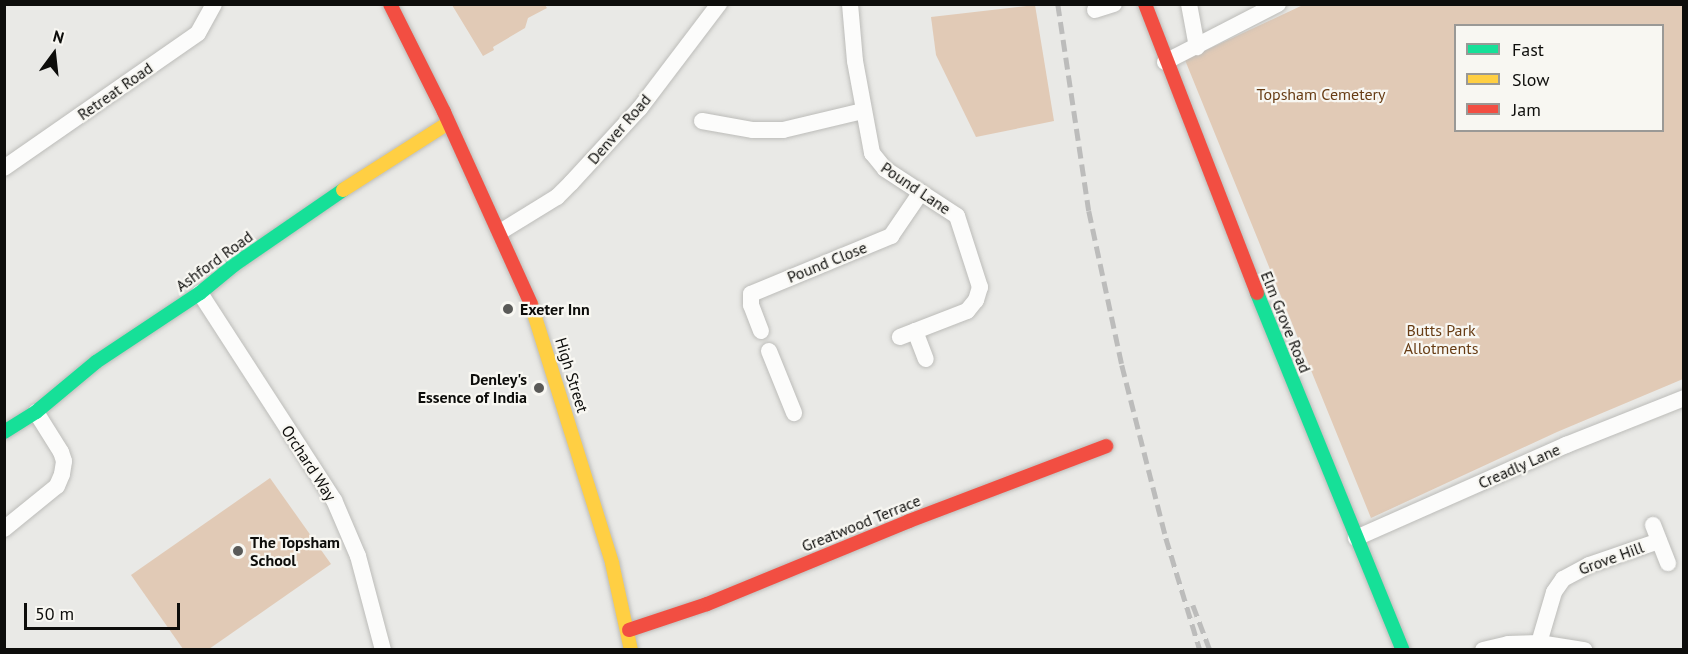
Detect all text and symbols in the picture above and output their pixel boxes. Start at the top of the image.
north arrow [24,24,84,84]
legend [1454,24,1664,132]
text: N [51,26,66,48]
text: Fast [1512,38,1544,61]
street label: Retreat Road [74,58,156,124]
text: Slow [1512,68,1550,91]
park label: Topsham Cemetery [1257,84,1385,104]
street label: Denver Road [583,90,655,168]
text: Jam [1512,98,1541,121]
street label: Pound Lane [877,158,955,218]
street label: Ashford Road [172,227,256,295]
street label: Pound Close [784,237,870,287]
street label: Elm Grove Road [1257,268,1315,376]
place label: Exeter Inn [520,299,590,319]
marker: Exeter Inn [501,302,515,316]
park label: Butts Park Allotments [1404,320,1478,358]
street label: High Street [551,335,593,415]
place label: Denley's Essence of India [418,369,527,407]
marker: Denley's Essence of India [532,381,546,395]
street label: Orchard Way [277,421,341,505]
street label: Creadly Lane [1475,439,1563,493]
street label: Greatwood Terrace [798,490,924,556]
place label: The Topsham School [250,532,341,570]
street label: Grove Hill [1576,537,1646,579]
marker: The Topsham School [231,544,245,558]
scale bar [27,591,183,629]
text: 50 m [35,602,74,625]

